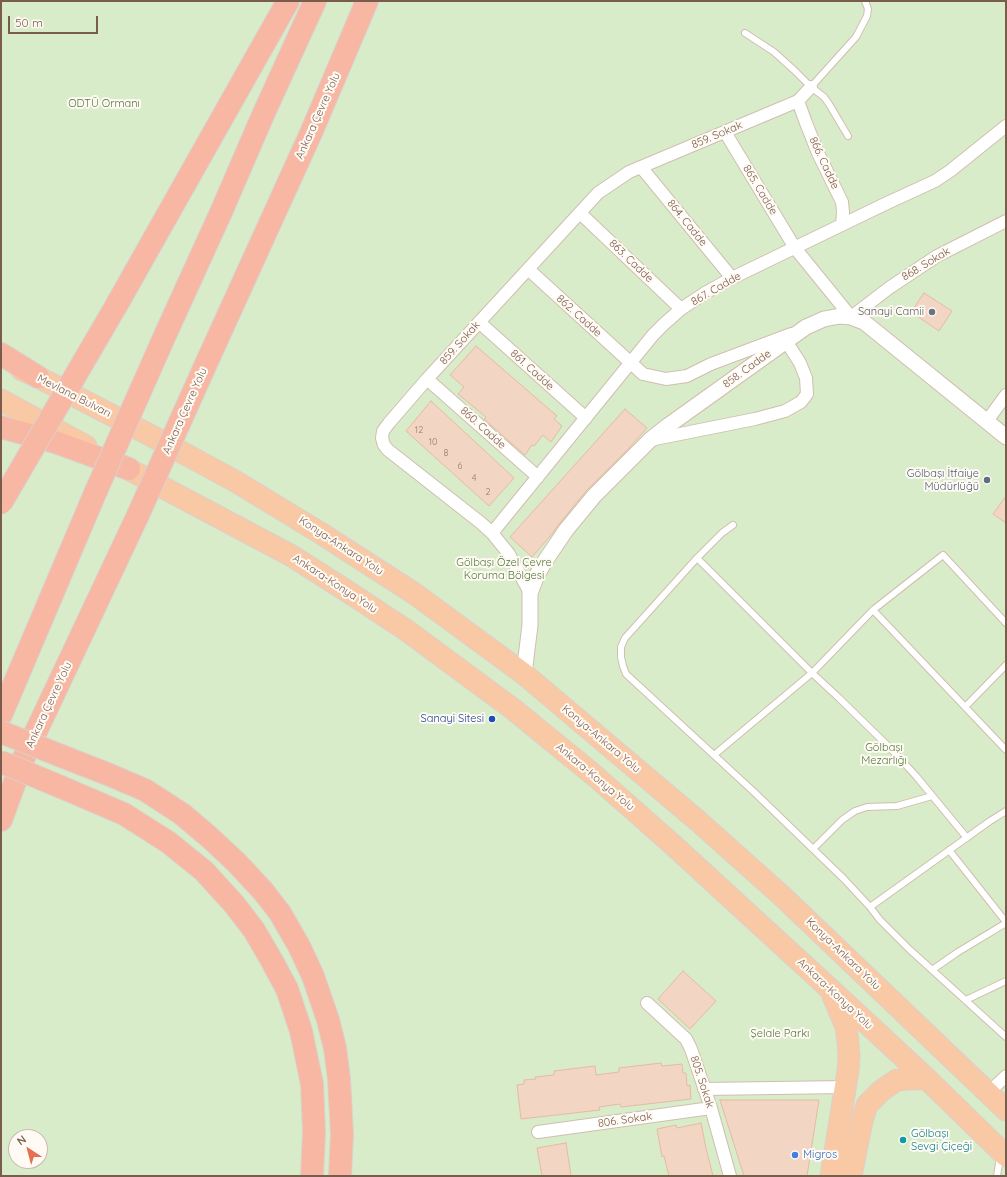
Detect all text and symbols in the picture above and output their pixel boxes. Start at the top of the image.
scale bar [10,8,100,34]
text: 50 m [15,15,43,30]
street label: Ankara Çevre Yolu [293,71,343,161]
park label: ODTÜ Ormanı [68,97,140,111]
street label: 859. Sokak [690,118,744,152]
street label: 866. Cadde [806,135,842,191]
street label: 865. Cadde [740,163,780,217]
street label: 864. Cadde [664,197,710,249]
street label: 863. Cadde [606,237,656,285]
street label: 868. Sokak [899,244,953,284]
street label: 867. Cadde [689,269,743,309]
street label: 862. Cadde [554,292,604,340]
place label: Sanayi Camii [858,305,924,319]
marker: Sanayi Camii [927,307,937,317]
street label: 859. Sokak [437,319,483,367]
street label: 861. Cadde [507,347,557,393]
street label: 858. Cadde [720,347,774,391]
street label: Ankara Çevre Yolu [160,366,210,456]
street label: Mevlana Bulvarı [35,372,113,420]
street label: 860. Cadde [457,404,509,452]
house number: 12 [415,425,423,435]
house number: 10 [429,437,437,447]
house number: 8 [444,448,448,458]
house number: 6 [458,461,462,471]
place label: Gölbaşı İtfaiye Müdürlüğü [907,467,979,493]
house number: 4 [472,473,476,483]
marker: Gölbaşı İtfaiye Müdürlüğü [982,475,992,485]
house number: 2 [486,487,490,497]
street label: Konya-Ankara Yolu [296,514,386,578]
street label: Ankara-Konya Yolu [290,552,380,616]
park label: Gölbaşı Özel Çevre Koruma Bölgesi [456,556,552,582]
street label: Ankara Çevre Yolu [23,660,75,750]
street label: Konya-Ankara Yolu [559,702,643,776]
place label: Sanayi Sitesi [421,712,484,726]
marker: Sanayi Sitesi [487,714,497,724]
street label: Ankara-Konya Yolu [553,740,637,814]
park label: Gölbaşı Mezarlığı [861,741,907,767]
street label: Konya-Ankara Yolu [803,915,883,993]
street label: Ankara-Konya Yolu [795,956,875,1032]
park label: Şelale Parkı [751,1027,809,1041]
street label: 805. Sokak [687,1054,717,1110]
street label: 806. Sokak [597,1110,653,1130]
place label: Gölbaşı Sevgi Çiçeği [911,1127,972,1153]
north arrow [8,1129,48,1169]
text: N [14,1132,29,1148]
marker: Gölbaşı Sevgi Çiçeği [898,1135,908,1145]
place label: Migros [803,1148,837,1162]
marker: Migros [790,1150,800,1160]

